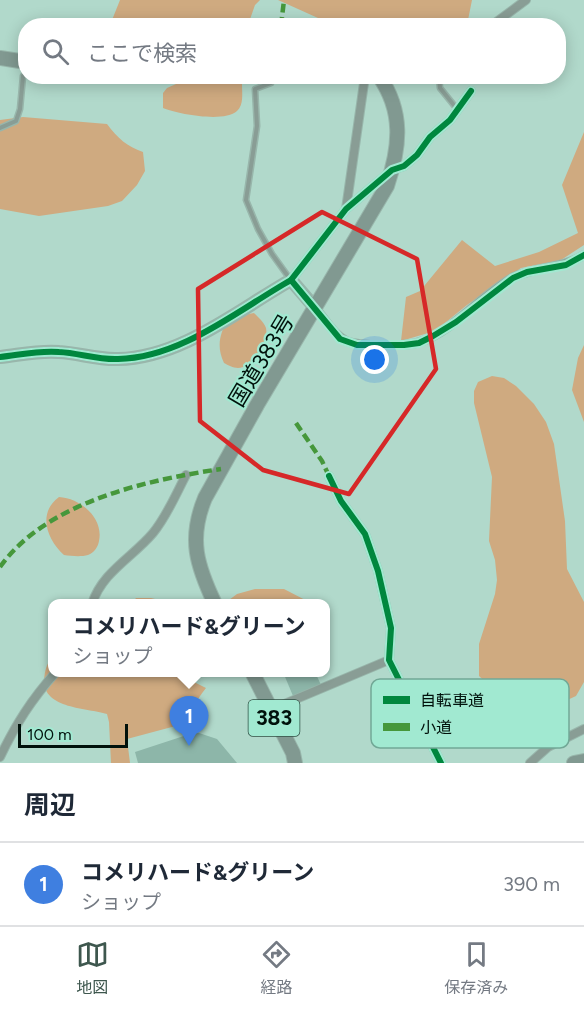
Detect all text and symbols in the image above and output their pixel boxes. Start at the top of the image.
search box [18,18,566,84]
icon: search [39,35,72,68]
text: ここで検索 [87,40,197,67]
street label: 国道383号 [223,309,300,412]
your location [360,345,389,374]
popup [48,599,330,677]
text: コメリハード&グリーン [72,613,306,640]
text: ショップ [72,644,152,668]
legend [371,679,569,748]
text: 自転車道 [420,691,484,710]
pin: 1 [170,696,208,746]
road number: 383 [248,700,300,736]
text: 小道 [420,718,452,737]
scale bar [18,721,128,748]
text: 100 m [27,725,72,744]
text: 周辺 [24,789,76,821]
text: コメリハード&グリーン [81,859,314,886]
text: 1 [39,872,48,896]
text: 390 m [503,872,560,896]
text: ショップ [81,890,161,914]
tab: 地図 [76,938,109,998]
tab: 経路 [260,938,293,998]
tab: 保存済み [444,938,508,998]

